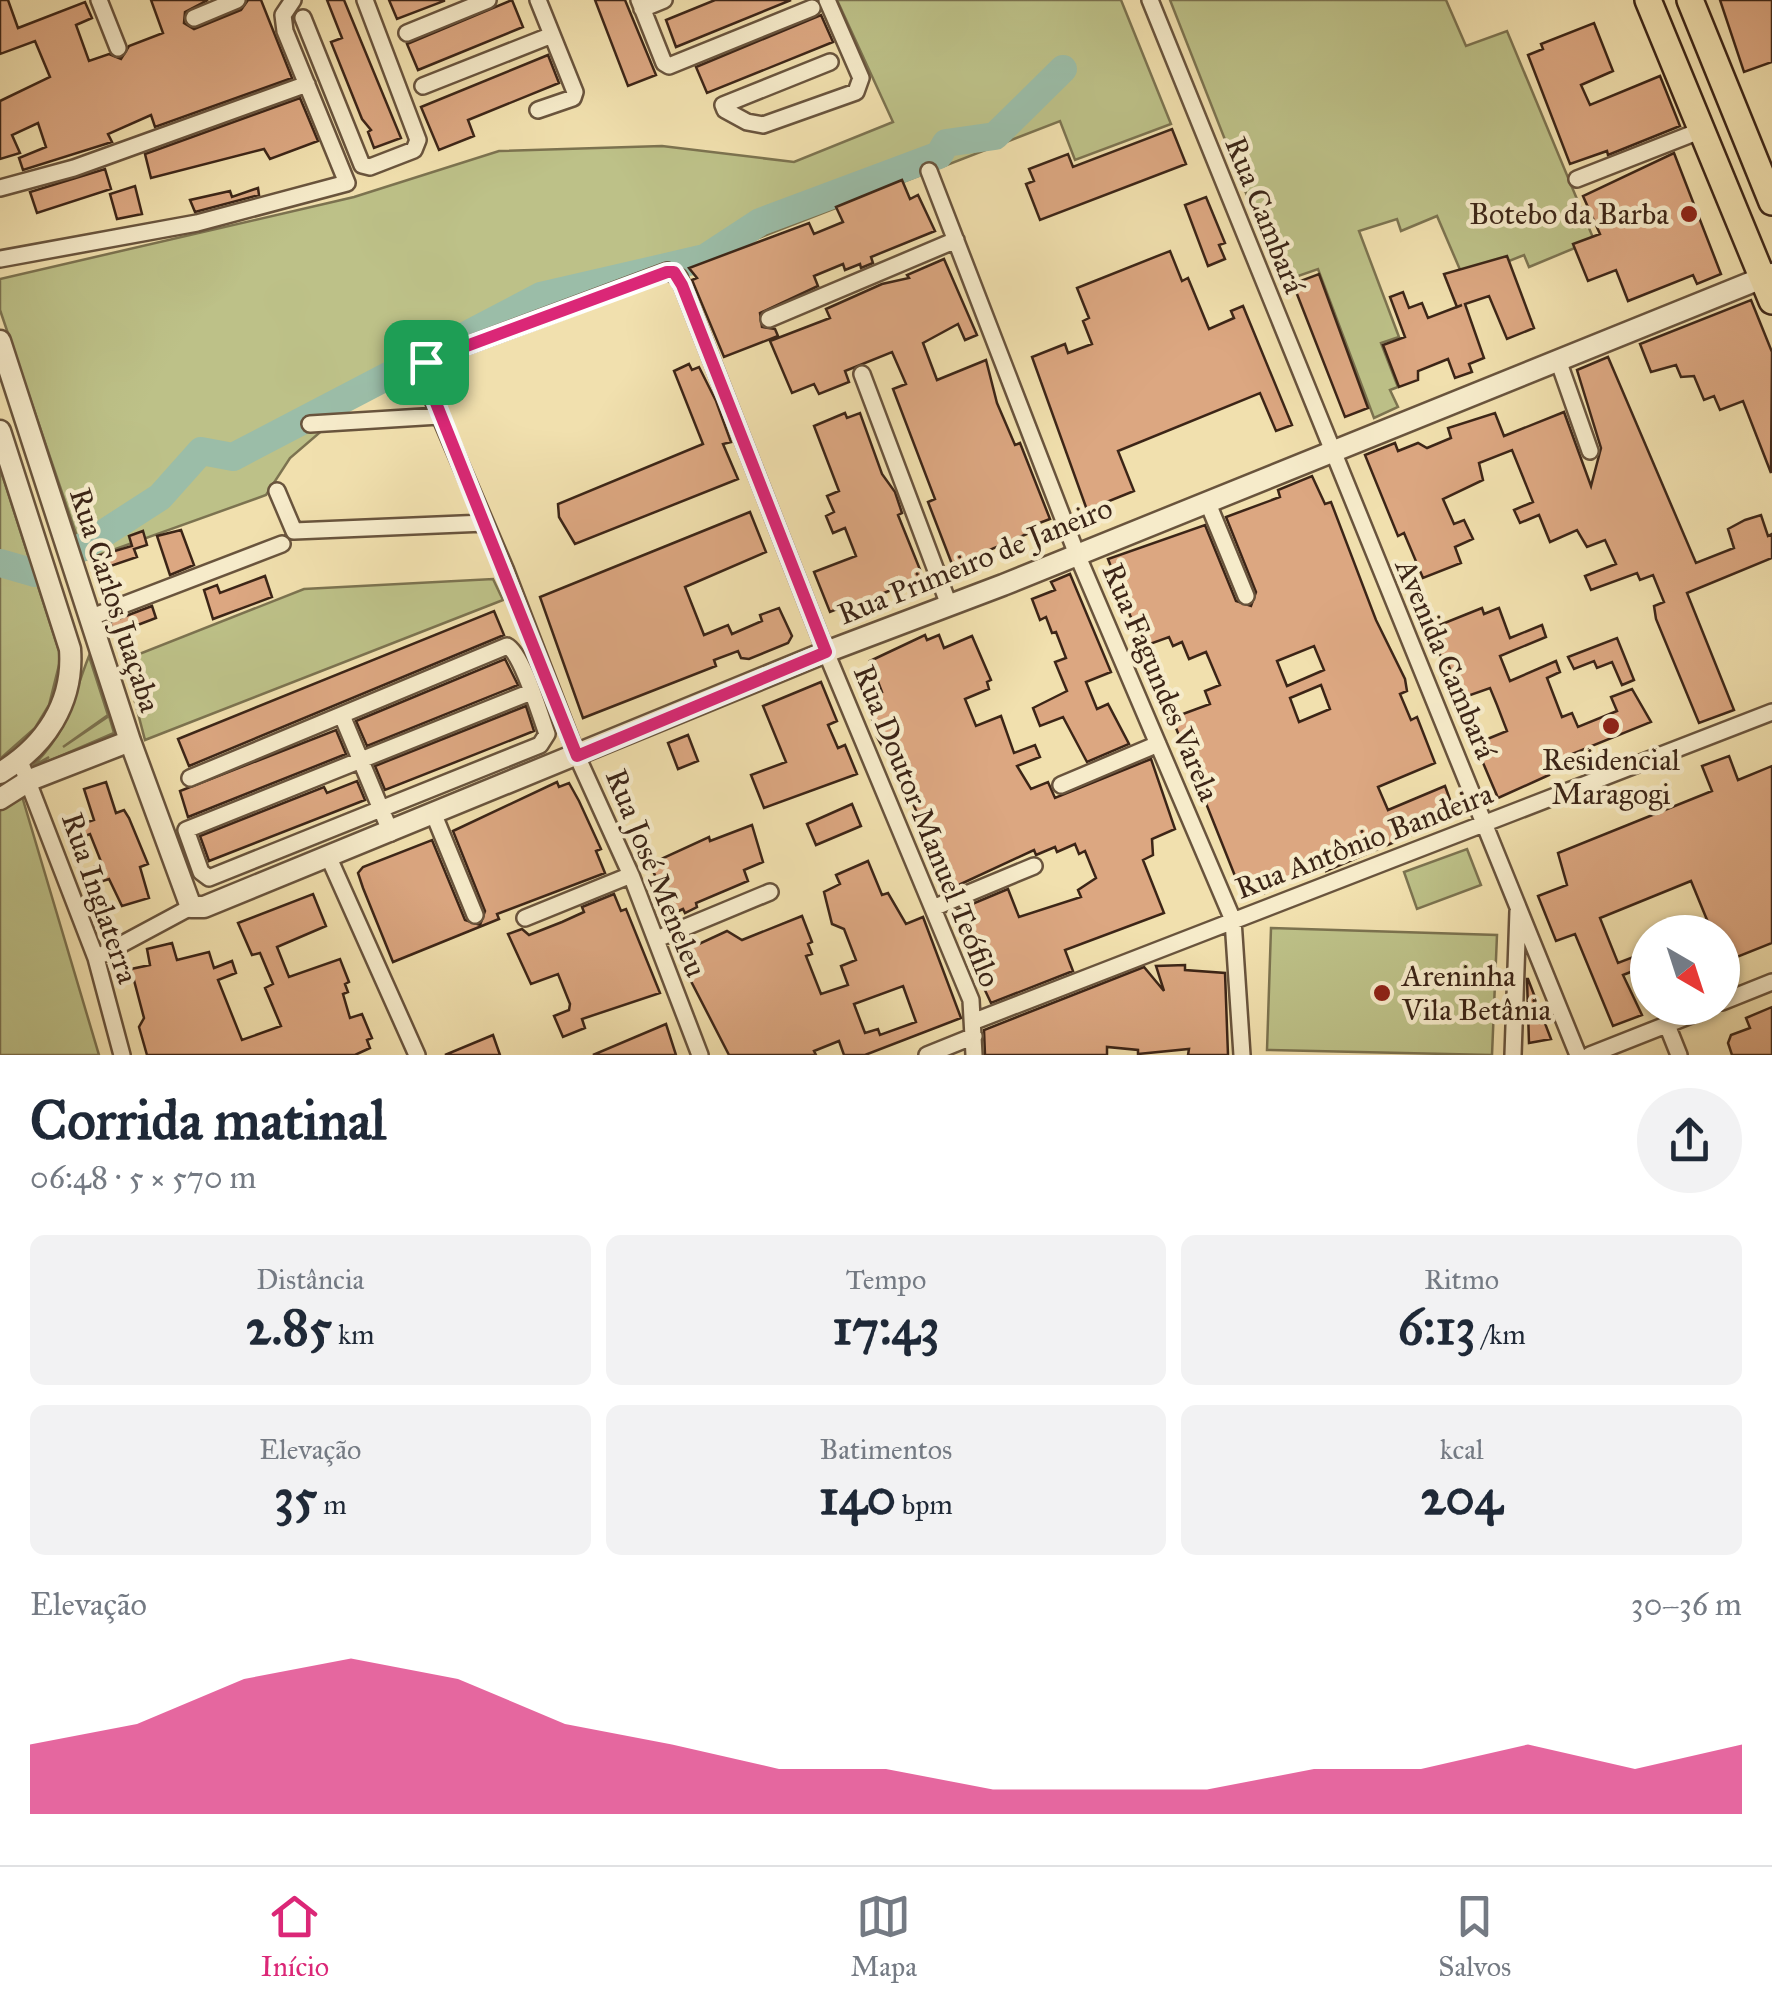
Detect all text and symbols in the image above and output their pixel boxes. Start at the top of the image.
street label: Rua Cambará [1217,132,1313,299]
place label: Botebo da Barba [1469,196,1669,232]
marker: Botebo da Barba [1678,203,1700,225]
pin [384,320,469,405]
icon: arrive [399,335,454,390]
street label: Rua Carlos Juaçaba [62,483,168,717]
street label: Rua Primeiro de Janeiro [833,489,1117,633]
street label: Avenida Cambará [1387,552,1504,765]
street label: Rua Fagundes Varela [1095,558,1227,806]
street label: Rua Doutor Manuel Teófilo [846,660,1008,992]
marker: Residencial Maragogi [1600,715,1622,737]
place label: Residencial Maragogi [1542,742,1681,812]
street label: Rua José Meneleu [598,764,714,982]
street label: Rua Antônio Bandeira [1230,775,1498,907]
street label: Rua Inglaterra [54,808,146,988]
north arrow [1630,915,1740,1025]
map controls [1630,915,1740,1025]
place label: Areninha Vila Betânia [1400,958,1551,1028]
marker: Areninha Vila Betânia [1371,982,1393,1004]
text: Corrida matinal [30,1087,386,1154]
button: share [1637,1088,1742,1193]
text: 06:48 · 5 × 570 m [30,1158,256,1197]
text: Distância [256,1262,364,1297]
text: Tempo [846,1262,926,1297]
text: Ritmo [1424,1262,1499,1297]
text: 2.85 [246,1297,332,1358]
text: 17:43 [833,1297,939,1358]
text: 6:13 [1398,1297,1476,1358]
text: km [332,1317,375,1352]
text: /km [1476,1317,1526,1352]
text: Elevação [259,1432,361,1467]
text: Batimentos [820,1432,952,1467]
text: kcal [1440,1432,1484,1467]
text: 35 [274,1467,317,1528]
text: 140 [819,1467,896,1528]
text: 204 [1421,1467,1502,1528]
text: m [317,1487,347,1522]
text: bpm [896,1487,953,1522]
text: Elevação [30,1585,147,1624]
text: 30–36 m [1631,1585,1742,1624]
tab: Início [261,1889,329,1984]
tab: Mapa [850,1889,917,1984]
tab: Salvos [1438,1889,1511,1984]

